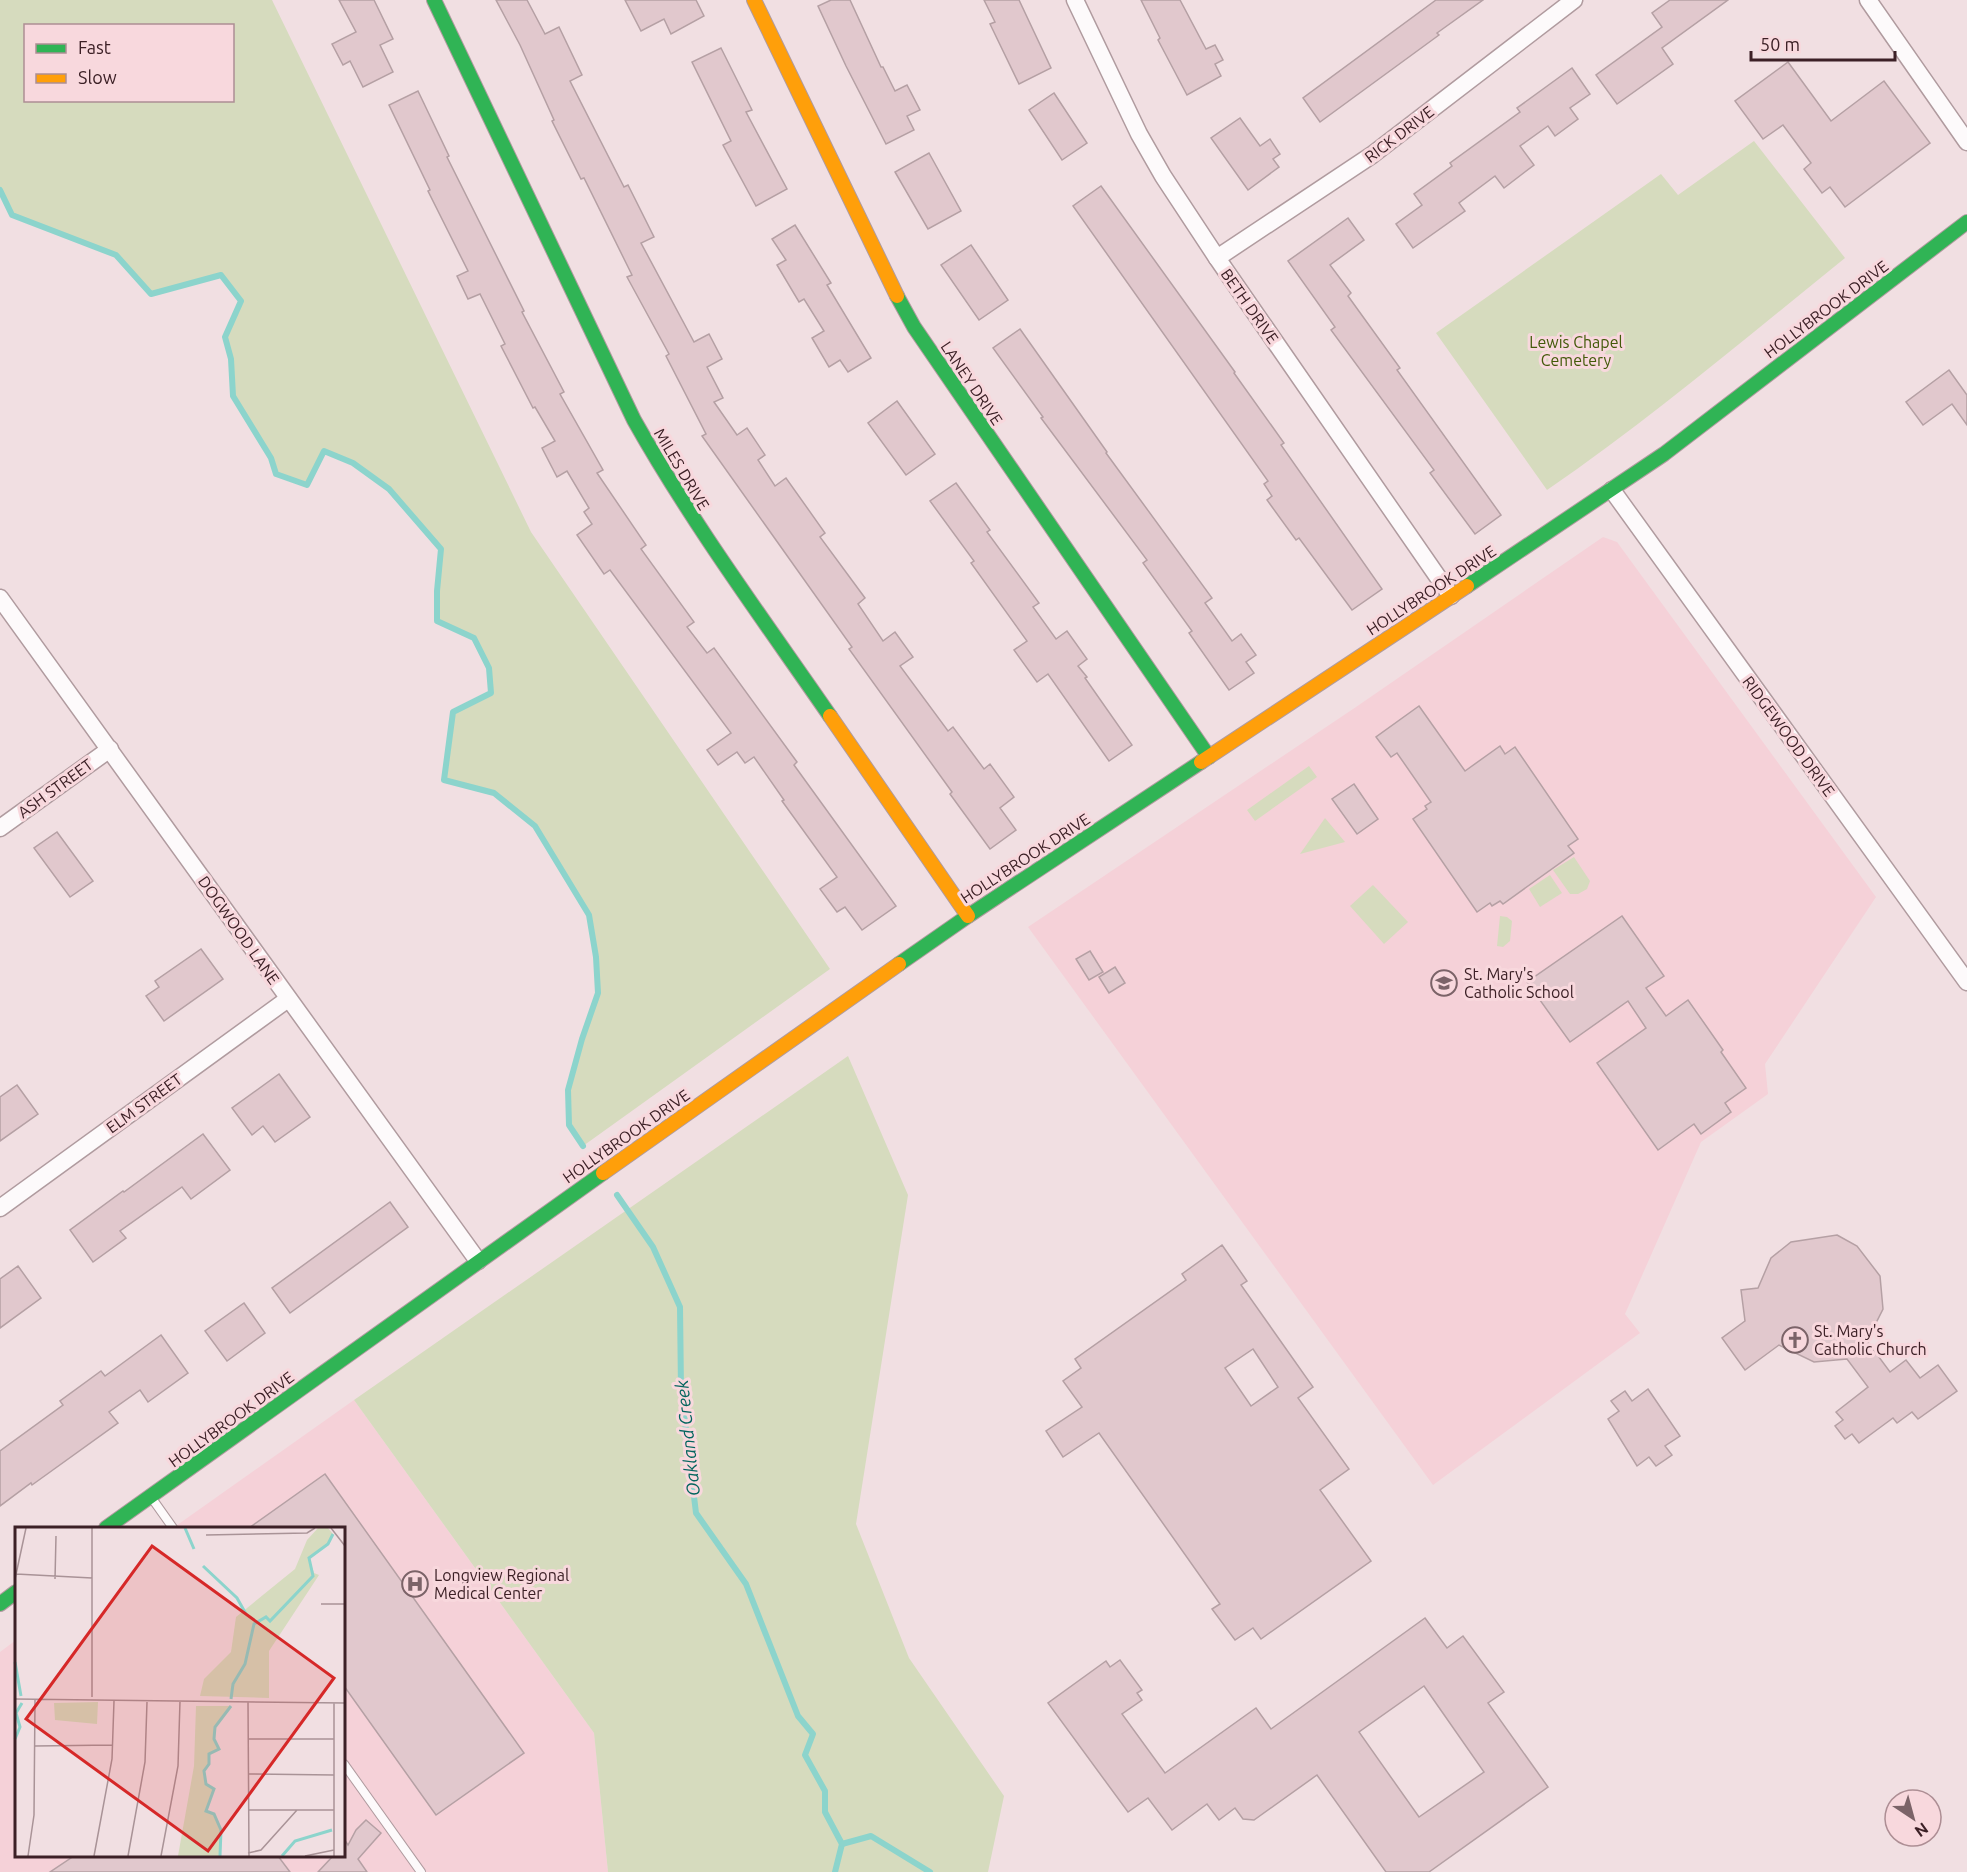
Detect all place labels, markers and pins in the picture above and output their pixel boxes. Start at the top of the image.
place label: St. Mary's Catholic School [1464,965,1574,1001]
school or university icon: St. Mary's Catholic School [1429,968,1459,998]
place label: St. Mary's Catholic Church [1814,1322,1927,1358]
church icon: St. Mary's Catholic Church [1780,1325,1810,1355]
place label: Longview Regional Medical Center [434,1566,569,1602]
hospital icon: Longview Regional Medical Center [400,1569,430,1599]

